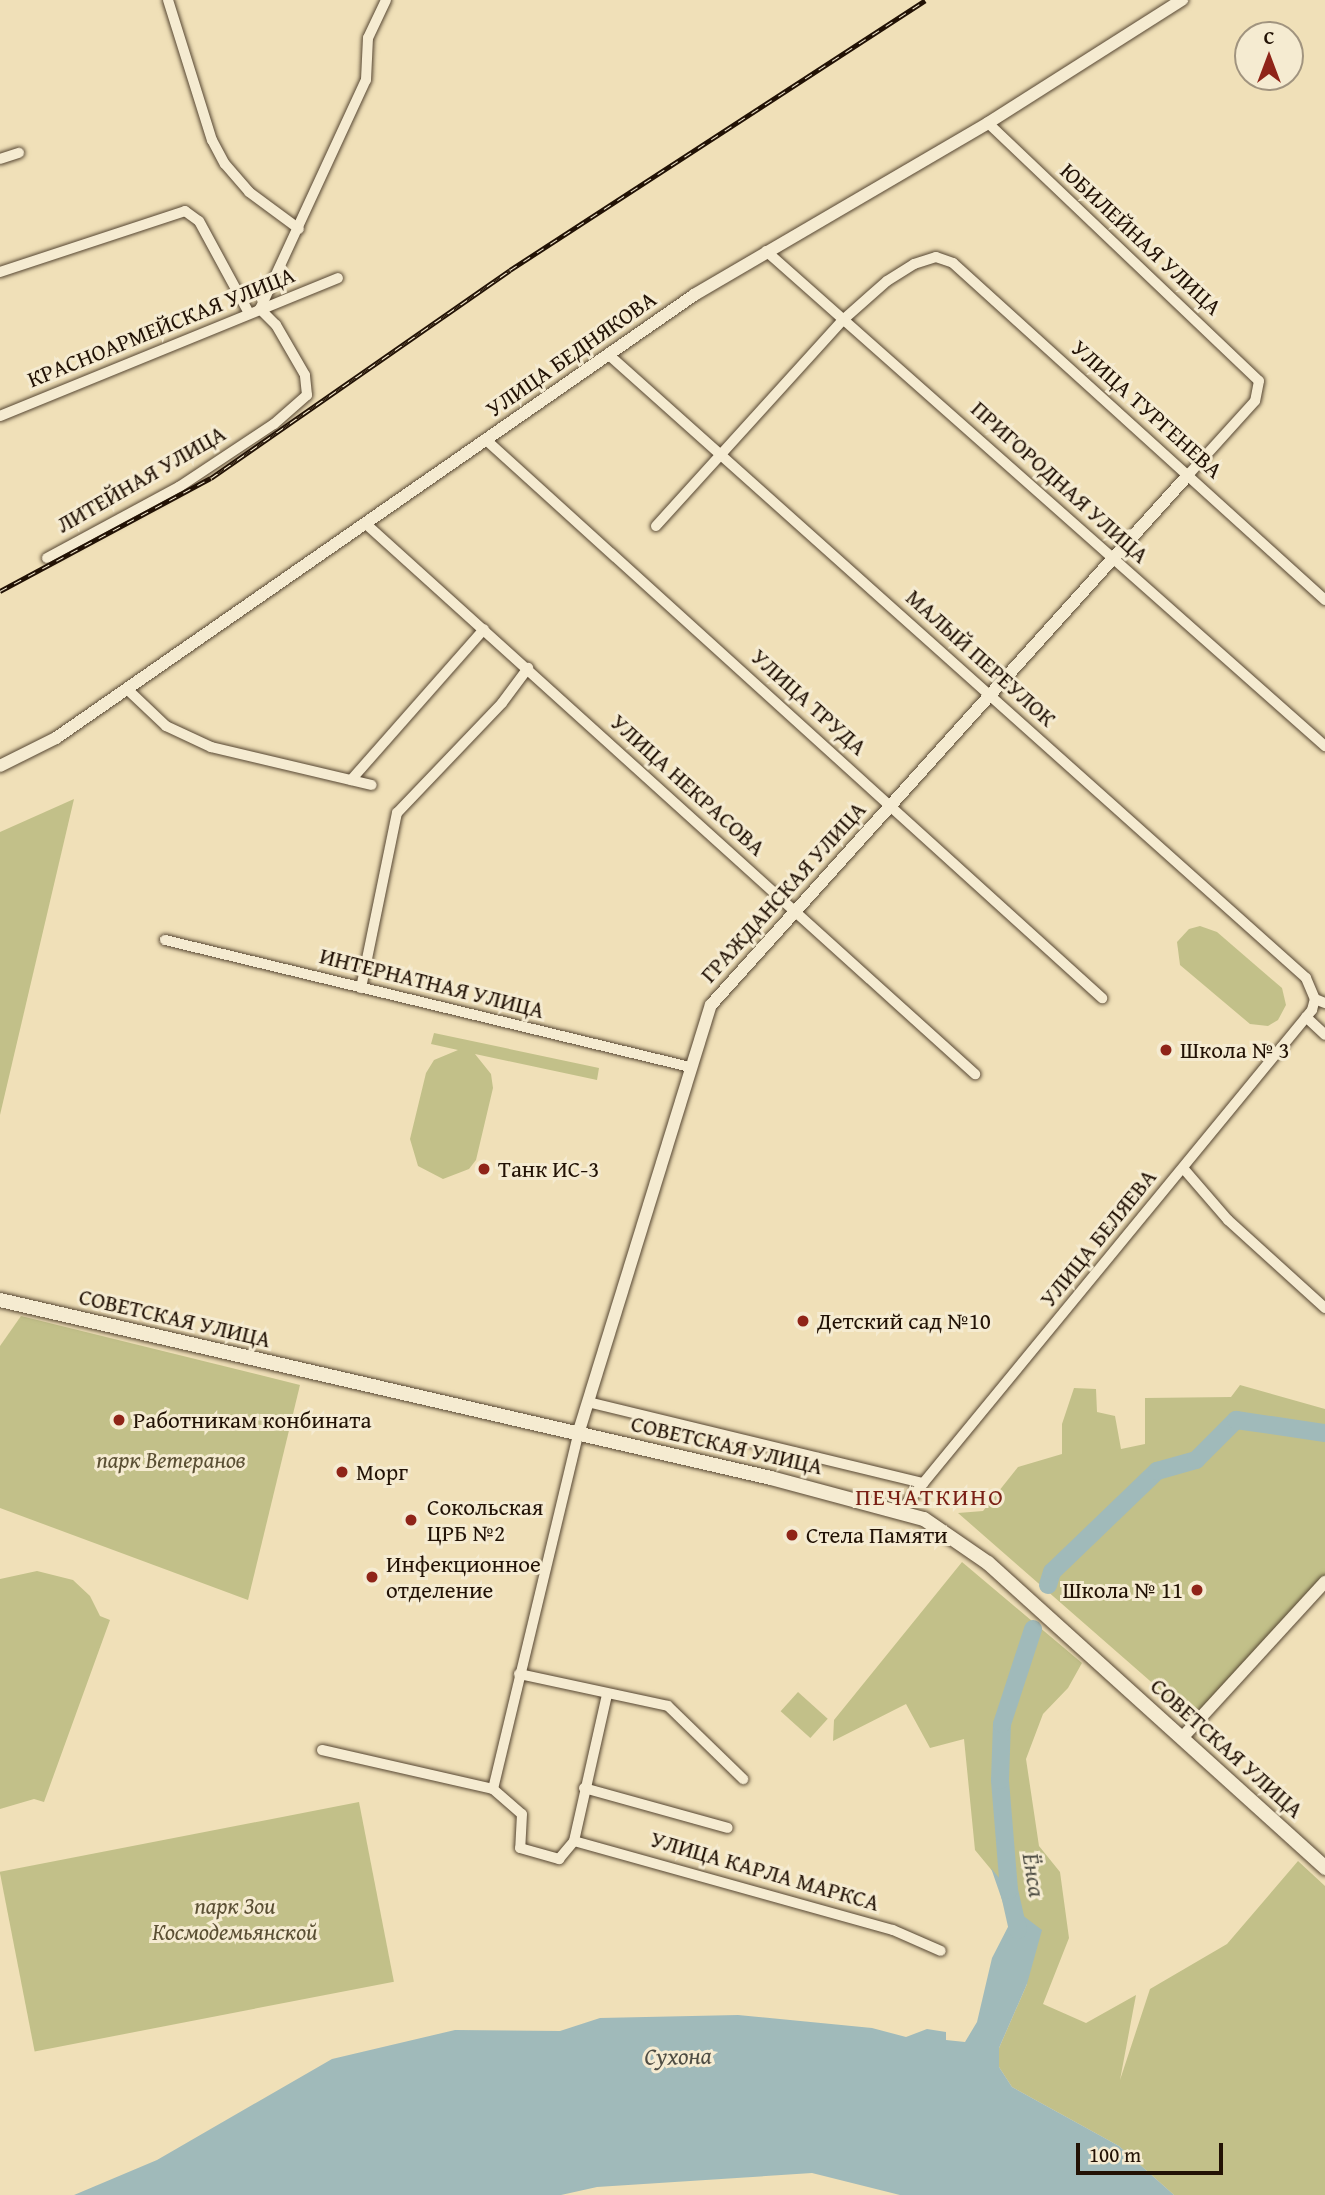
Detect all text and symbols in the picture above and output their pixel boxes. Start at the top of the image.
north arrow [1234,21,1304,91]
text: С [1264,23,1274,51]
street label: ЮБИЛЕЙНАЯ УЛИЦА [1055,157,1227,321]
street label: КРАСНОАРМЕЙСКАЯ УЛИЦА [23,261,299,393]
street label: УЛИЦА БЕДНЯКОВА [481,285,661,423]
street label: УЛИЦА ТУРГЕНЕВА [1066,334,1228,484]
street label: ПРИГОРОДНАЯ УЛИЦА [965,395,1155,569]
street label: ЛИТЕЙНАЯ УЛИЦА [51,419,231,539]
street label: МАЛЫЙ ПЕРЕУЛОК [900,583,1062,733]
street label: УЛИЦА ТРУДА [746,643,872,761]
street label: УЛИЦА НЕКРАСОВА [605,708,771,862]
street label: ГРАЖДАНСКАЯ УЛИЦА [695,796,871,988]
street label: ИНТЕРНАТНАЯ УЛИЦА [317,942,547,1024]
place label: Школа № 3 [1180,1036,1290,1064]
marker: Школа № 3 [1158,1042,1174,1058]
place label: Танк ИС-3 [498,1155,599,1183]
marker: Танк ИС-3 [476,1161,492,1177]
street label: УЛИЦА БЕЛЯЕВА [1034,1164,1162,1312]
street label: СОВЕТСКАЯ УЛИЦА [76,1283,274,1353]
place label: Детский сад №10 [817,1307,991,1335]
marker: Детский сад №10 [795,1313,811,1329]
place label: Работникам конбината [133,1406,371,1434]
street label: СОВЕТСКАЯ УЛИЦА [628,1410,826,1480]
marker: Работникам конбината [111,1412,127,1428]
park label: парк Ветеранов [96,1446,246,1474]
place label: Морг [356,1458,408,1486]
marker: Морг [334,1464,350,1480]
district label: ПЕЧАТКИНО [856,1483,1004,1511]
place label: Сокольская ЦРБ №2 [427,1493,543,1547]
marker: Сокольская ЦРБ №2 [401,1510,421,1530]
place label: Стела Памяти [806,1521,948,1549]
marker: Стела Памяти [784,1527,800,1543]
place label: Инфекционное отделение [386,1550,541,1604]
marker: Инфекционное отделение [364,1569,380,1585]
place label: Школа № 11 [1062,1576,1183,1604]
marker: Школа № 11 [1189,1582,1205,1598]
street label: СОВЕТСКАЯ УЛИЦА [1145,1672,1309,1824]
street label: УЛИЦА КАРЛА МАРКСА [647,1825,883,1917]
water label: Ёнса [1016,1851,1052,1899]
park label: парк Зои Космодемьянской [152,1892,318,1946]
water label: Сухона [644,2041,712,2071]
scale bar [1080,2128,1227,2172]
text: 100 m [1089,2139,1141,2170]

